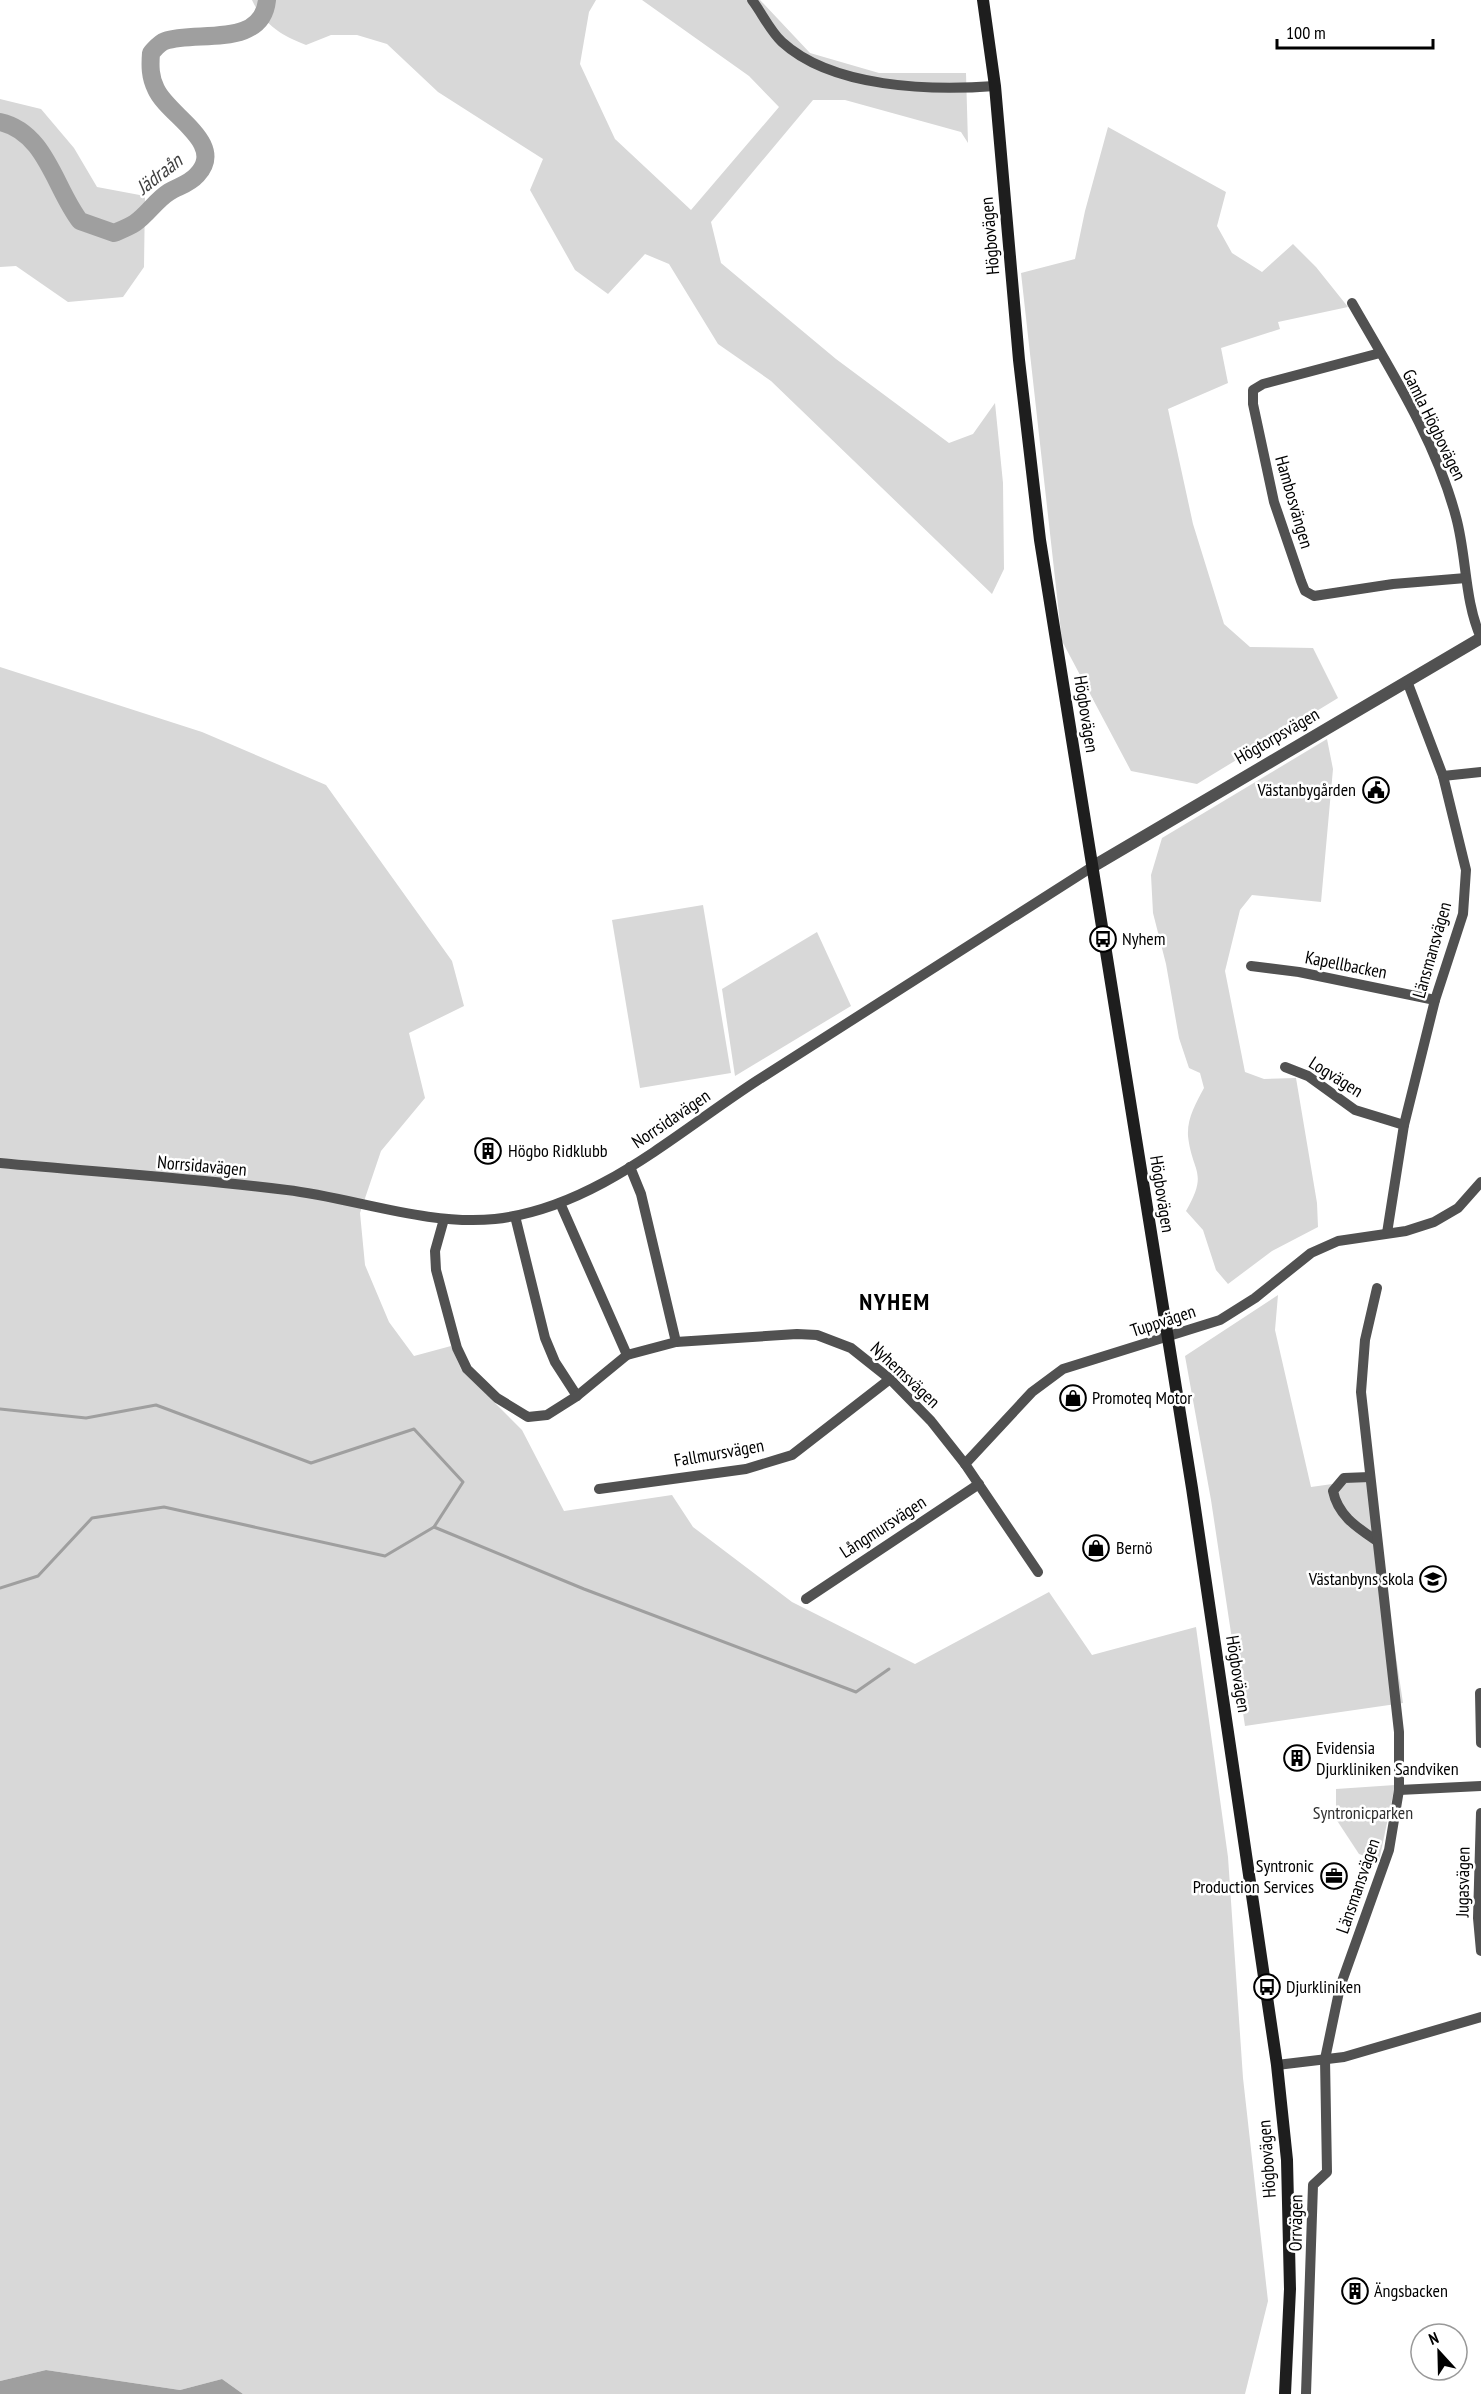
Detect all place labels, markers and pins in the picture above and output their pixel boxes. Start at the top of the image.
public building icon: Västanbygården [1361,775,1391,805]
place label: Västanbygården [1257,778,1356,801]
bus stop icon: Nyhem [1088,924,1118,954]
place label: Nyhem [1122,927,1166,950]
building icon: Högbo Ridklubb [473,1136,503,1166]
place label: Högbo Ridklubb [508,1139,608,1162]
shop icon: Promoteq Motor [1058,1383,1088,1413]
place label: Promoteq Motor [1092,1386,1192,1409]
shop icon: Bernö [1081,1533,1111,1563]
place label: Bernö [1116,1536,1153,1559]
school or university icon: Västanbyns skola [1418,1564,1448,1594]
place label: Västanbyns skola [1308,1567,1414,1590]
place label: Evidensia Djurkliniken Sandviken [1316,1736,1459,1780]
building icon: Evidensia Djurkliniken Sandviken [1282,1743,1312,1773]
place label: Syntronic Production Services [1193,1854,1315,1898]
office icon: Syntronic Production Services [1319,1861,1349,1891]
bus stop icon: Djurkliniken [1252,1972,1282,2002]
place label: Djurkliniken [1286,1975,1361,1998]
building icon: Ängsbacken [1340,2276,1370,2306]
place label: Ängsbacken [1374,2279,1448,2302]

